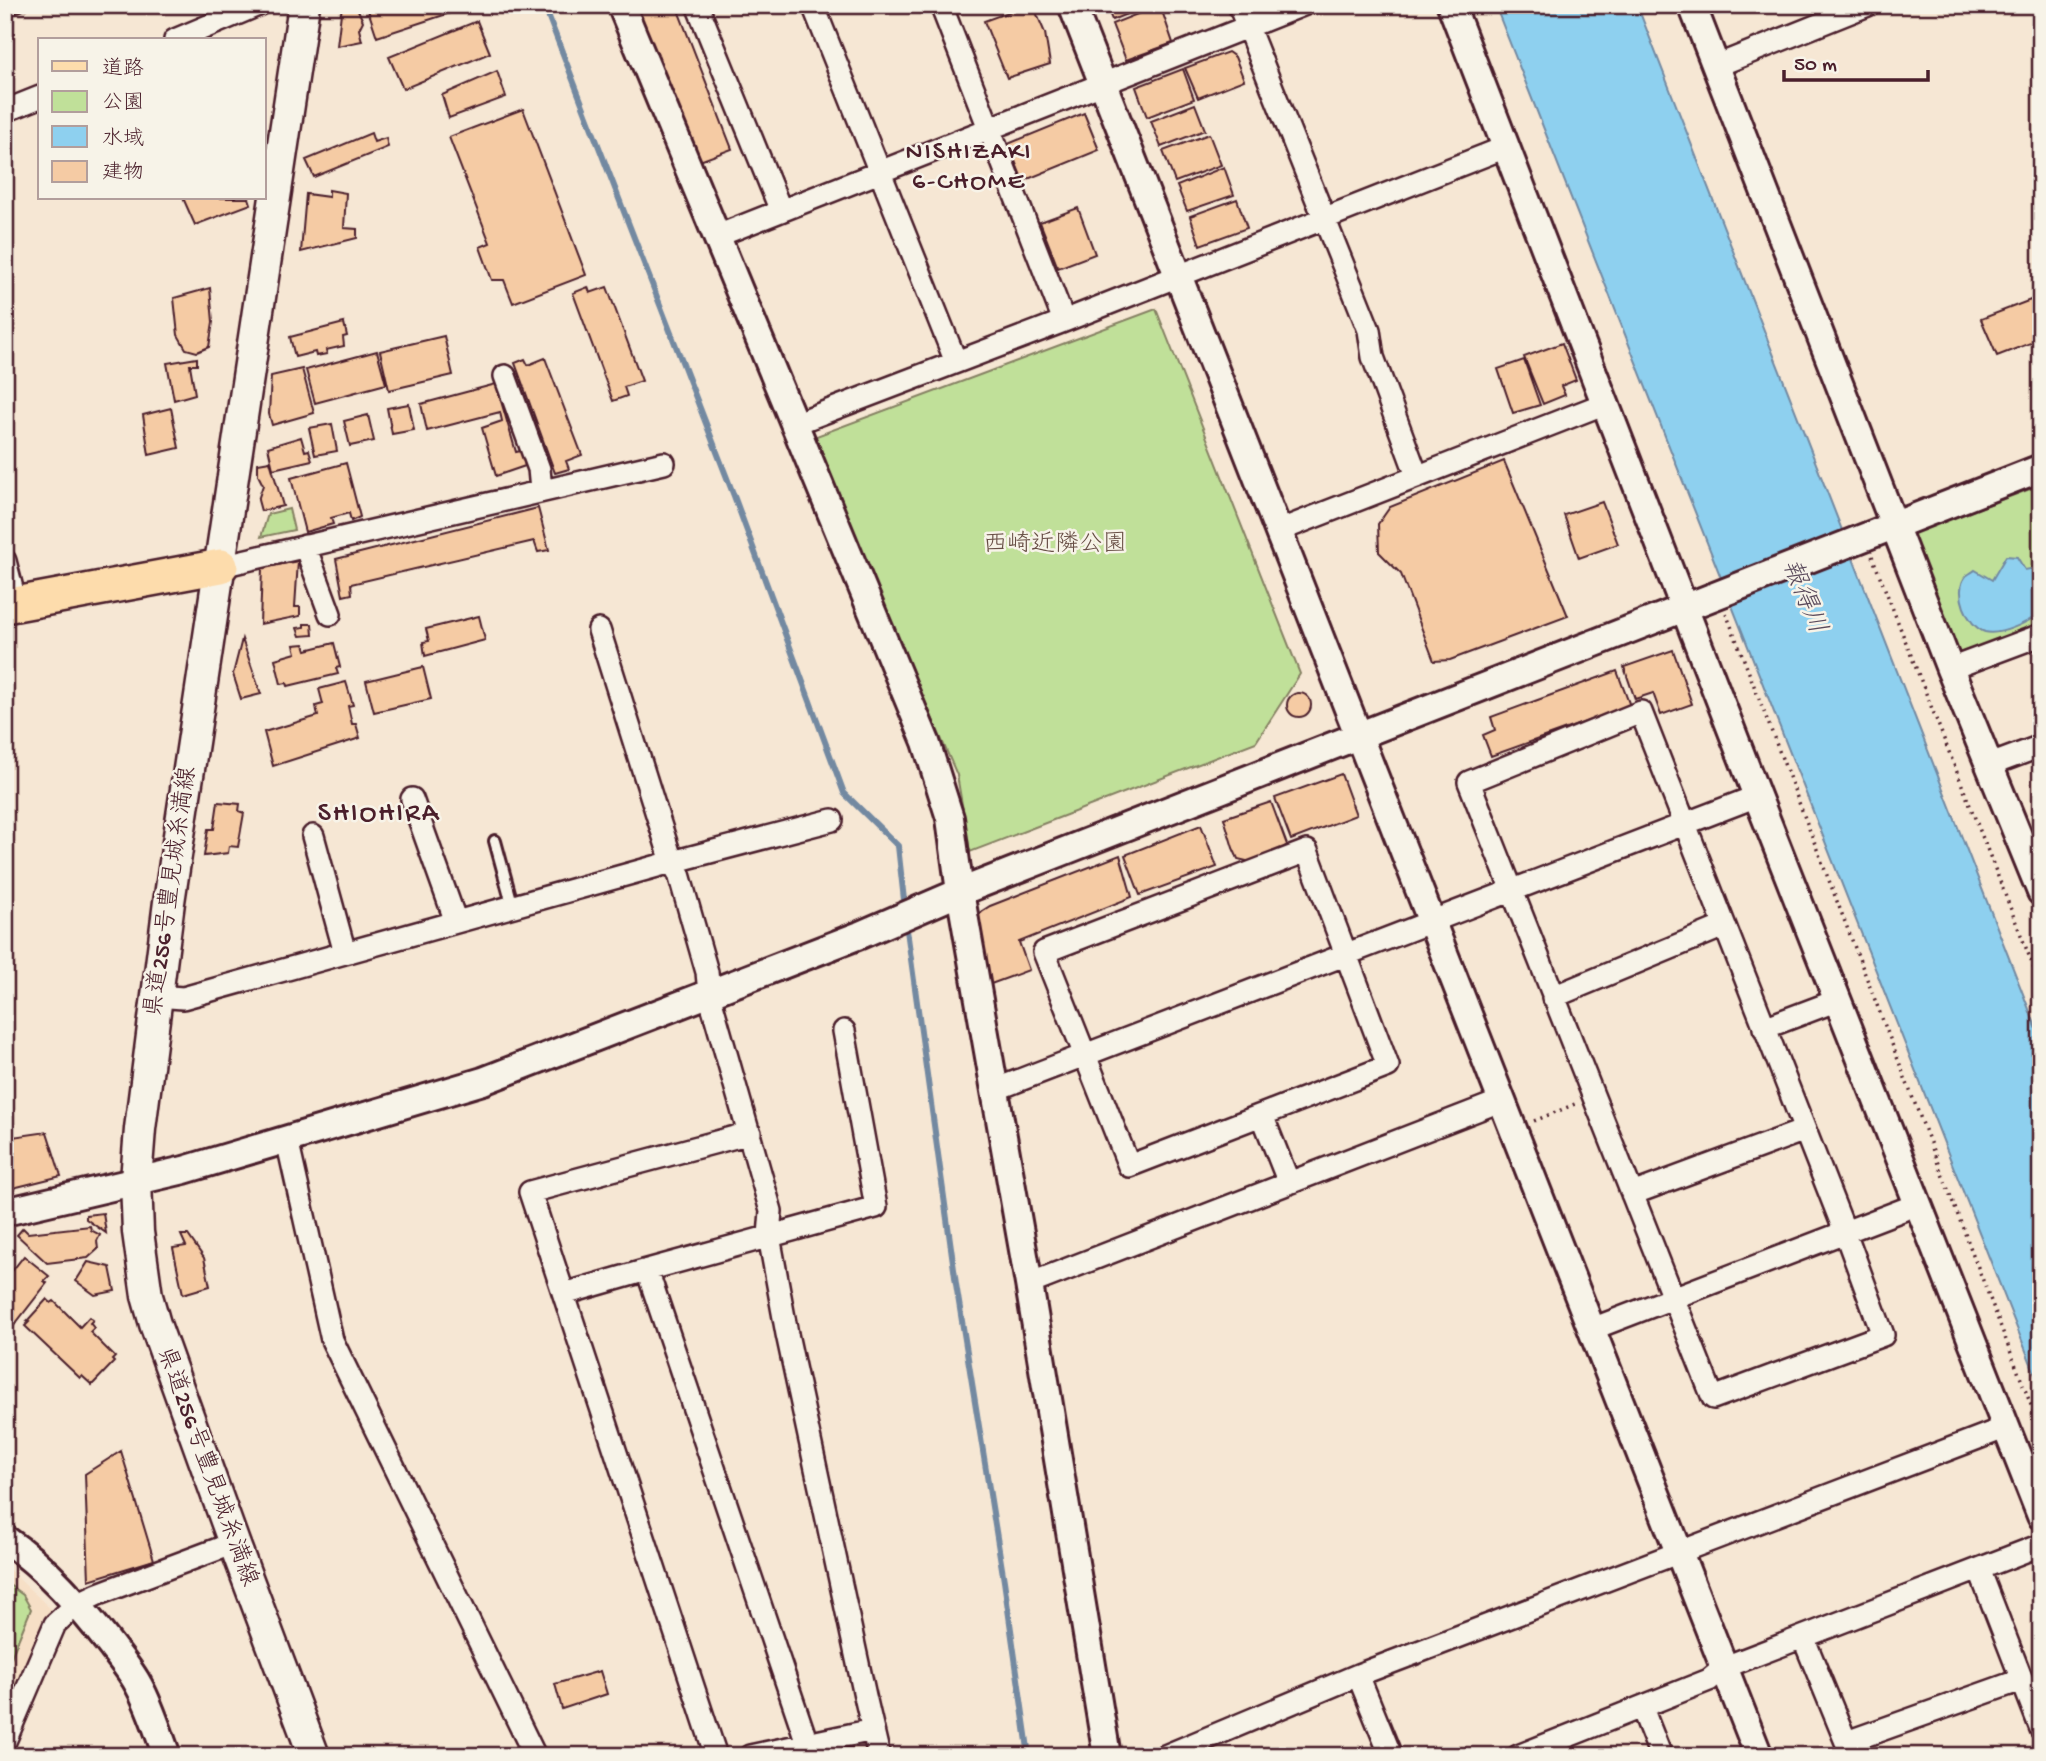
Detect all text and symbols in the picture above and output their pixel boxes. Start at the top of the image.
legend [38,38,266,200]
scale bar [1784,38,1927,82]
text: 50 m [1794,54,1837,79]
text: 道路 [102,57,144,83]
text: 公園 [102,92,144,117]
text: 水域 [102,127,144,153]
district label: NISHIZAKI 6-CHOME [905,138,1033,199]
text: 建物 [102,161,144,187]
park label: 西崎近隣公園 [983,530,1127,560]
water label: 報得川 [1773,555,1832,639]
street label: 県道256号豊見城糸満線 [139,765,204,1019]
district label: SHIOHIRA [318,798,440,831]
street label: 県道256号豊見城糸満線 [149,1343,264,1591]

